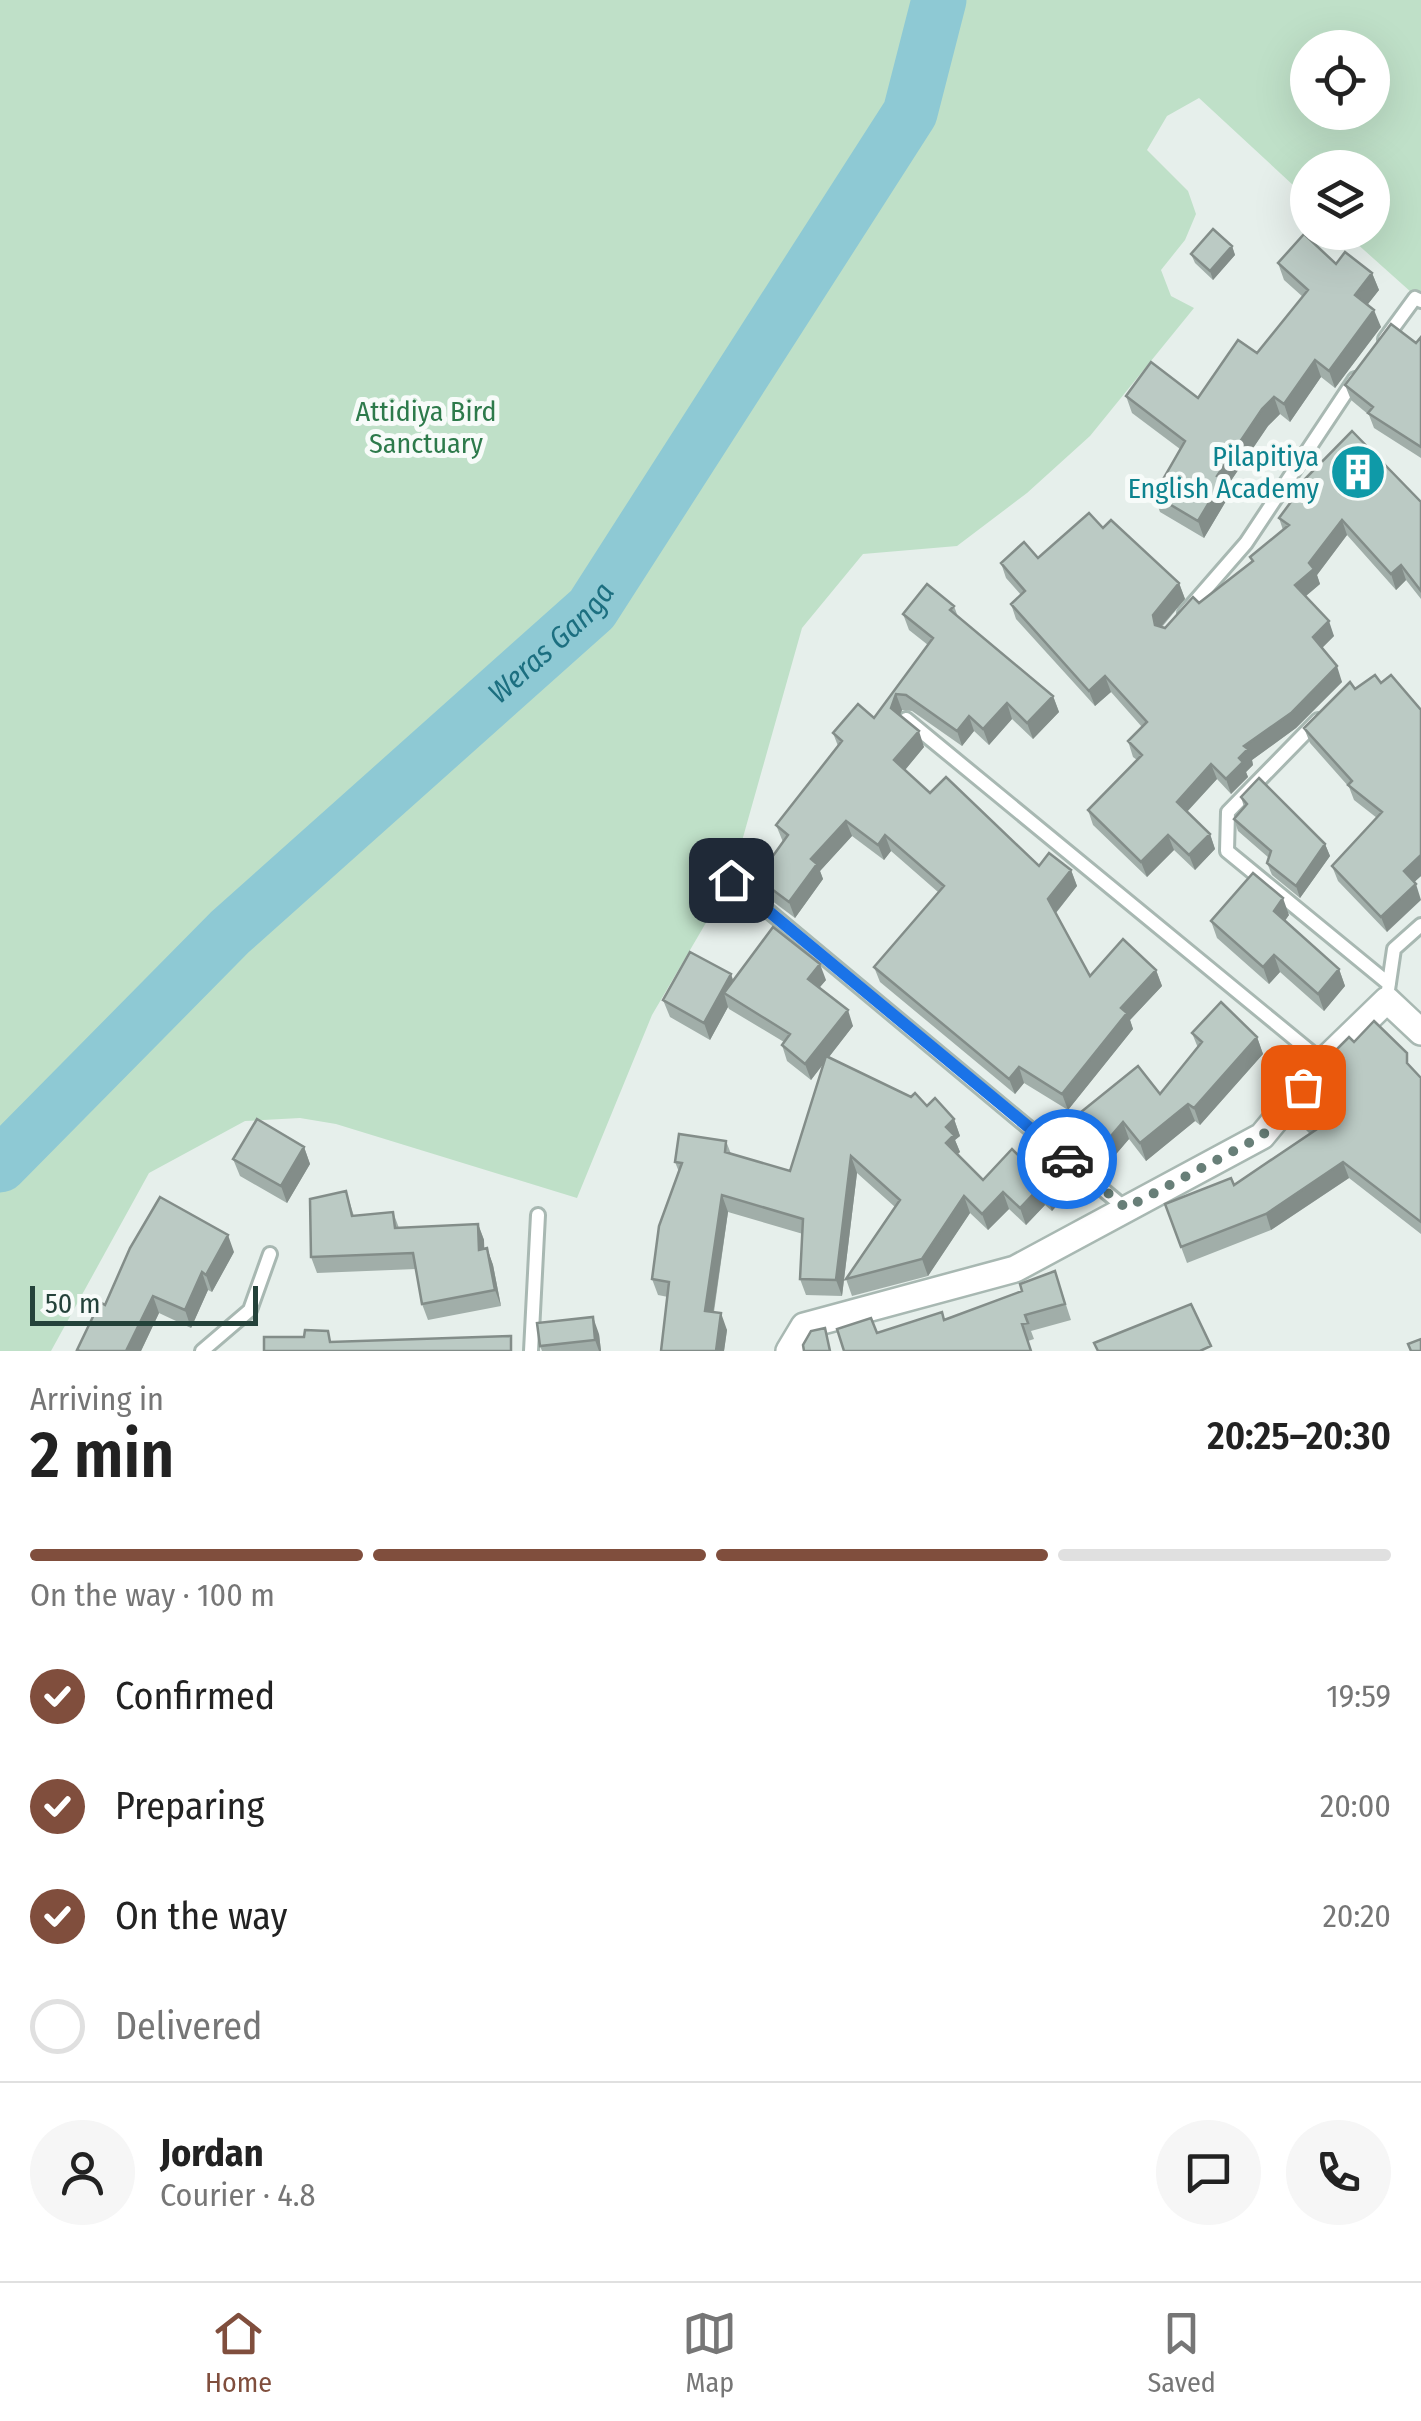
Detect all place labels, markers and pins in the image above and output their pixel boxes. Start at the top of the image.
place label: Pilapitiya English Academy [1128,440,1320,505]
building icon: Pilapitiya English Academy [1328,442,1388,502]
pin [689,838,774,923]
pin [1261,1045,1346,1130]

